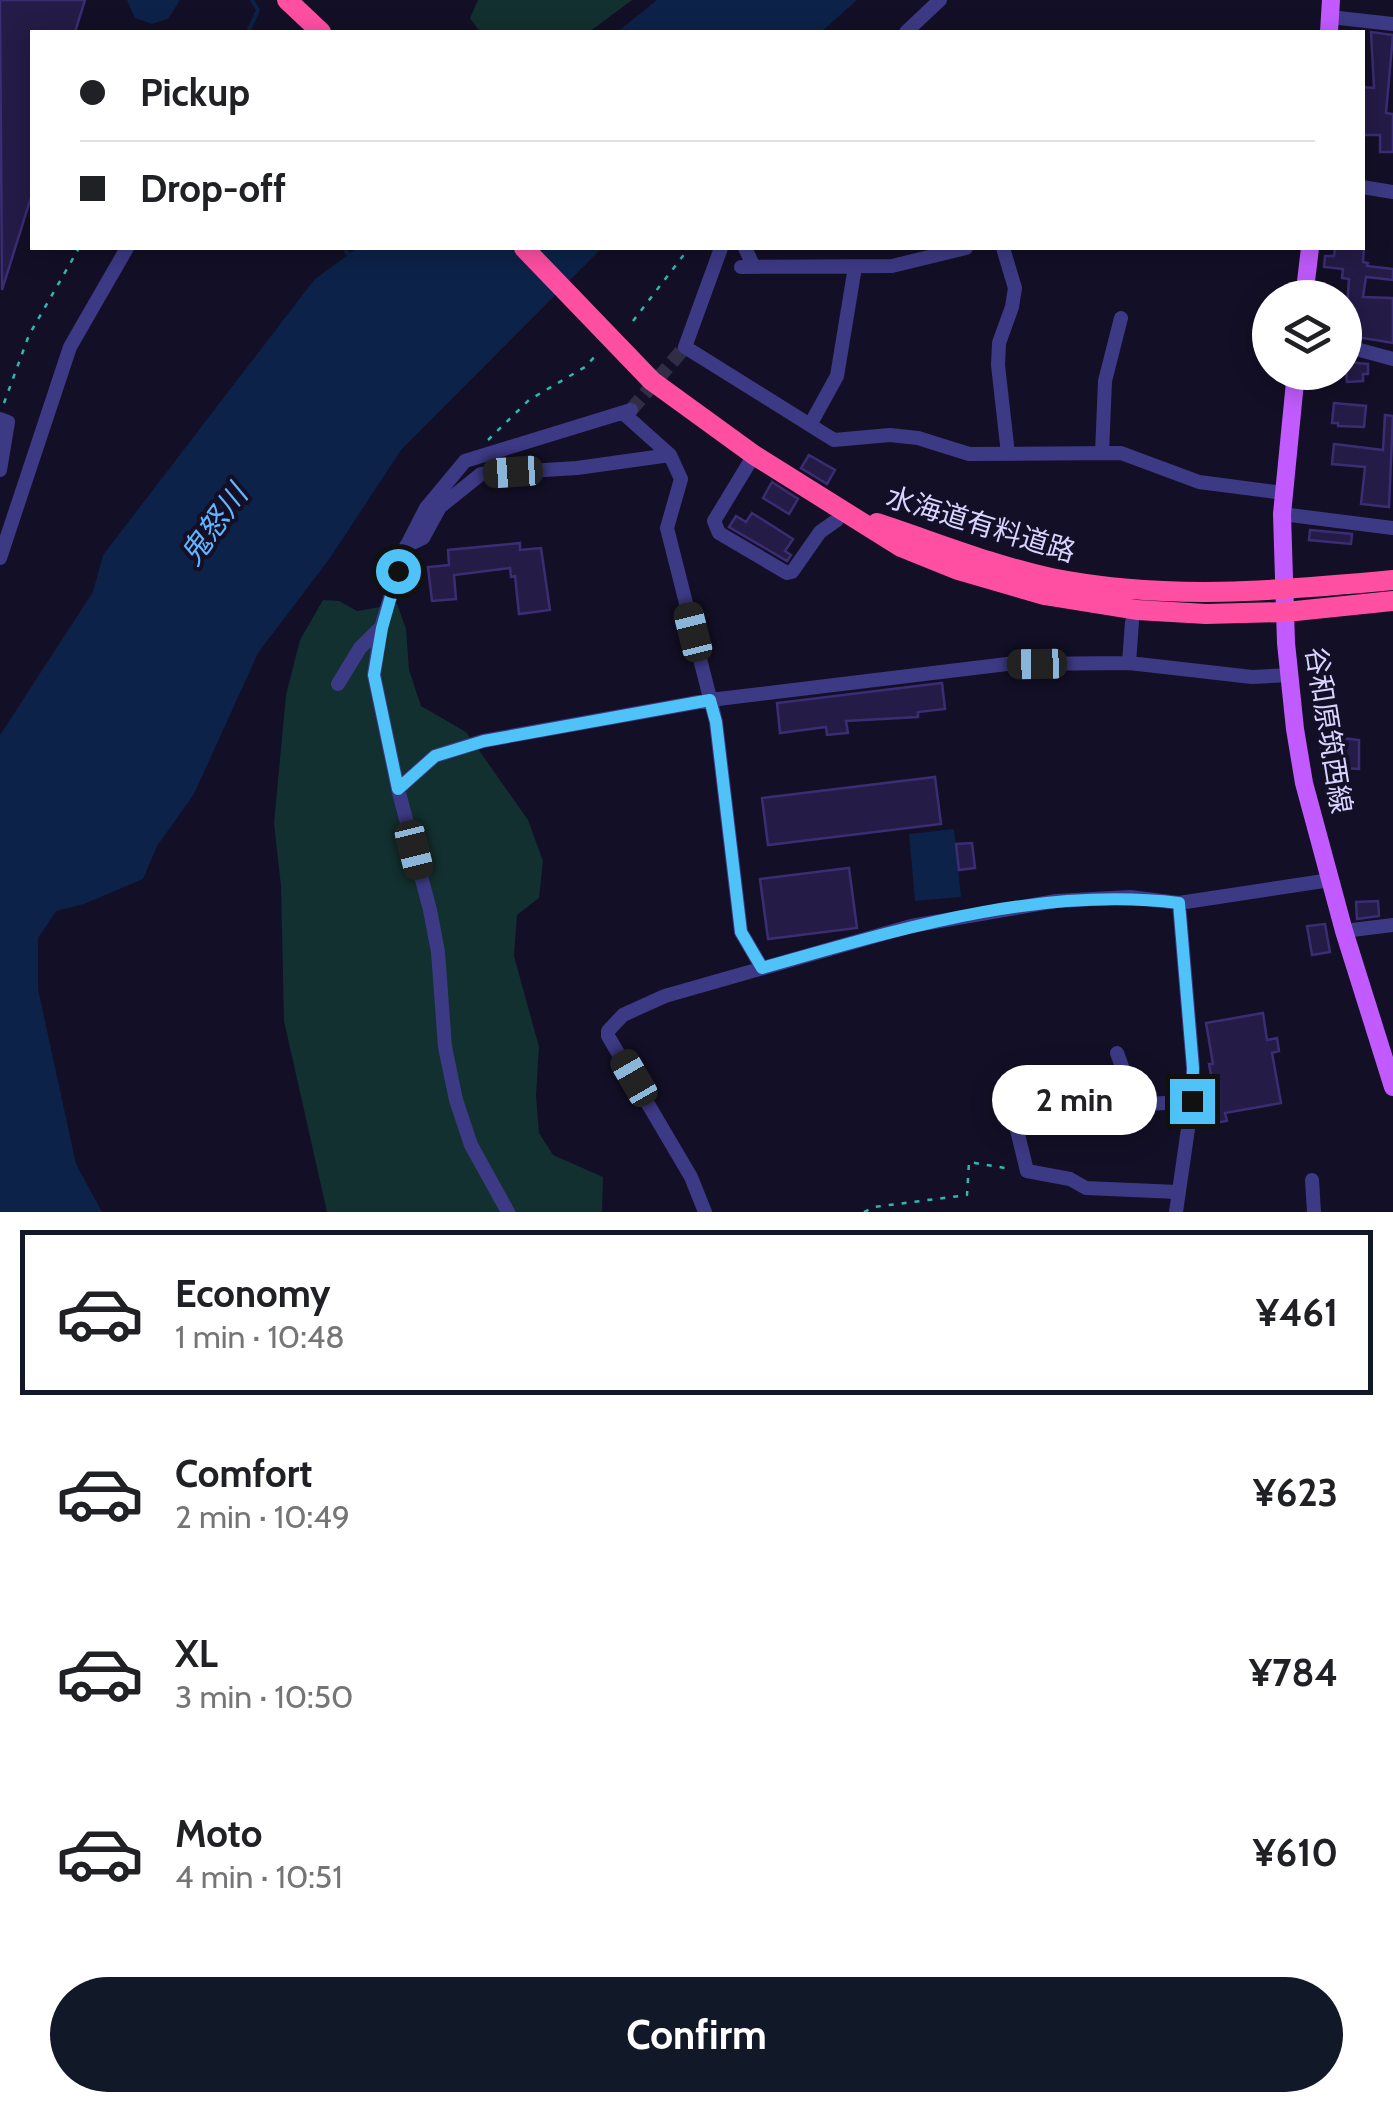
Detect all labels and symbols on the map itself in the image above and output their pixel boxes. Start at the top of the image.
car [482,455,544,489]
water label: 鬼怒川 [172,475,257,572]
street label: 水海道有料道路 [882,479,1080,569]
route start [376,549,421,594]
car [671,599,715,665]
street label: 谷和原筑西線 [1299,644,1359,816]
car [1007,648,1067,680]
car [392,817,436,883]
car [606,1045,662,1111]
callout: 2 min [992,1066,1157,1136]
route end [1170,1079,1215,1124]

